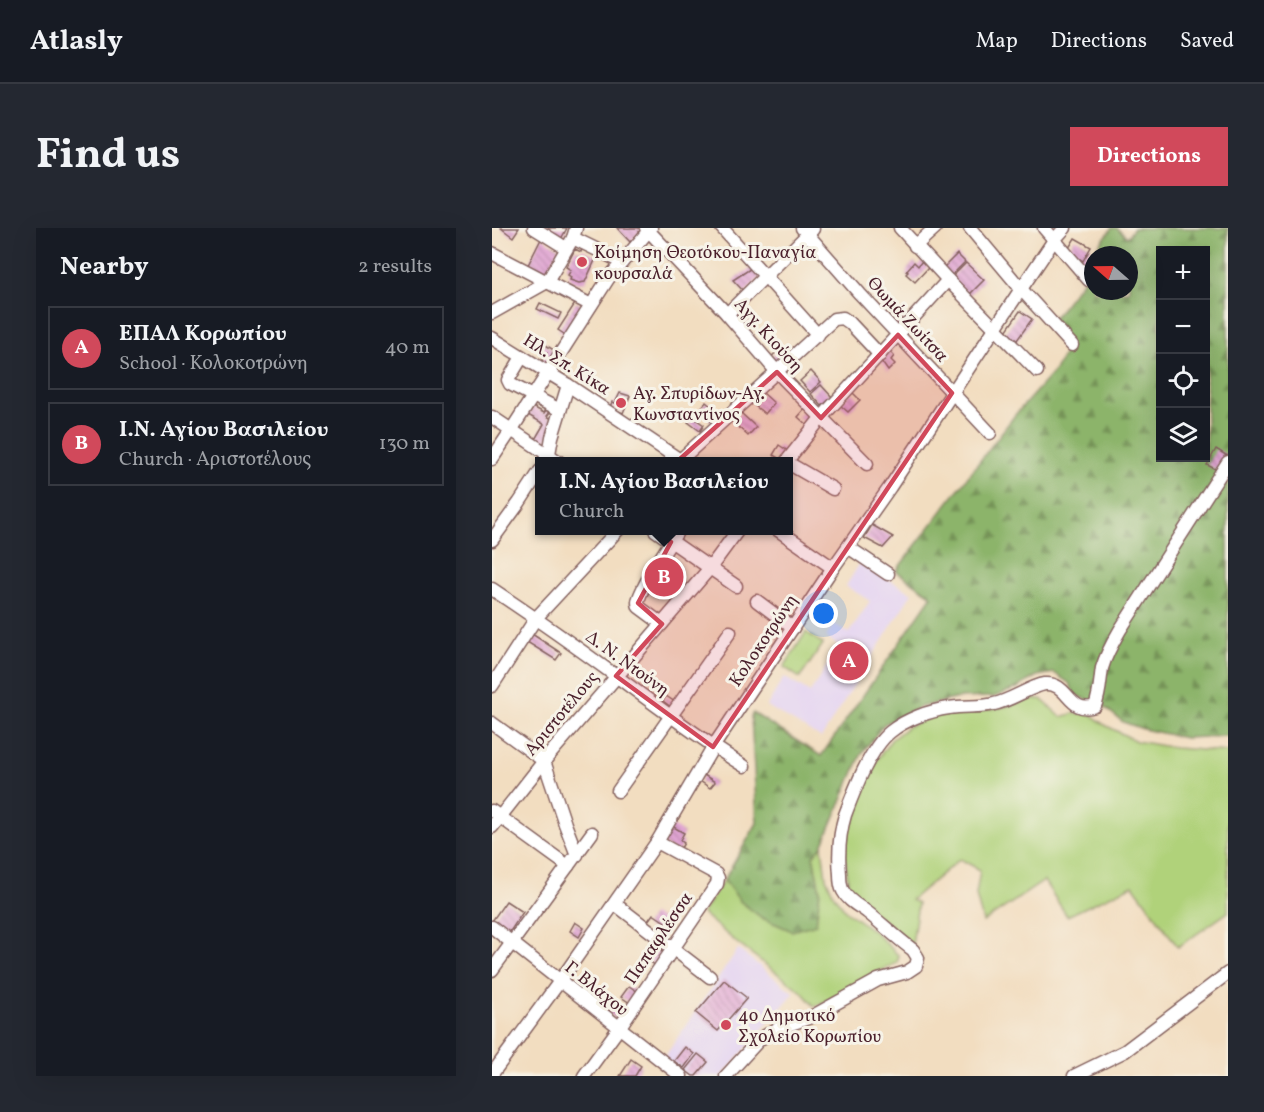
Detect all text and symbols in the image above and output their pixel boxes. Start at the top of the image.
text: Atlasly [30,22,123,61]
text: Map [976,27,1018,56]
text: Directions [1051,27,1147,56]
text: Saved [1180,27,1234,56]
text: Find us [36,127,180,186]
button: Directions [1070,127,1228,186]
place label: Κοίμηση Θεοτόκου-Παναγία κουρσαλά [594,241,817,287]
north arrow [1084,246,1138,300]
map controls [1156,246,1210,462]
button: + [1156,246,1210,300]
text: Nearby [60,249,149,285]
text: 2 results [358,253,432,281]
marker: Κοίμηση Θεοτόκου-Παναγία κουρσαλά [575,255,589,269]
street label: Θωμά Ζωίτσα [861,272,953,369]
street label: Αγγ. Κιούση [727,293,808,379]
button: − [1156,300,1210,354]
text: ΕΠΑΛ Κορωπίου [119,319,287,350]
street label: Ηλ. Σπ. Κίκα [518,328,615,402]
text: A [74,334,89,362]
text: 40 m [385,334,430,362]
text: School · Κολοκοτρώνη [119,350,308,378]
button: locate [1156,354,1210,408]
place label: Αγ. Σπυρίδων-Αγ. Κωνσταντίνος [633,382,765,428]
marker: Αγ. Σπυρίδων-Αγ. Κωνσταντίνος [614,396,628,410]
button: layers [1156,408,1210,462]
text: Ι.Ν. Αγίου Βασιλείου [119,415,328,446]
text: B [75,430,88,458]
text: 130 m [379,430,430,458]
text: Church · Αριστοτέλους [119,446,311,474]
popup [535,457,793,535]
text: Ι.Ν. Αγίου Βασιλείου [559,467,769,498]
text: Church [559,498,624,526]
pin: B [644,554,684,600]
street label: Κολοκοτρώνη [724,590,805,692]
your location [809,599,838,628]
street label: Δ. Ν. Ντούνη [580,625,674,703]
pin: A [830,638,868,684]
street label: Αριστοτέλους [519,666,605,762]
street label: Παπαφλέσσα [619,888,700,990]
street label: Γ. Βλάχου [559,956,633,1023]
place label: 4ο Δημοτικό Σχολείο Κορωπίου [738,1004,881,1050]
marker: 4ο Δημοτικό Σχολείο Κορωπίου [719,1018,733,1032]

